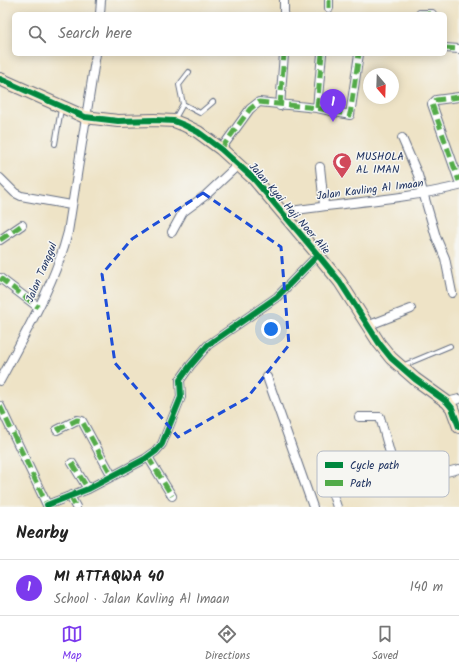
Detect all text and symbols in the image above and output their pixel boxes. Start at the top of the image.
search box [12,12,447,56]
text: Search here [58,22,132,46]
icon: search [26,23,48,45]
north arrow [363,68,399,104]
pin: 1 [320,89,346,122]
place label: MUSHOLA AL IMAN [356,148,404,179]
mosque icon: MUSHOLA AL IMAN [331,151,353,179]
street label: Jalan Kyai Haji Noer Alie [244,159,334,259]
street label: Jalan Kavling Al Imaan [316,174,425,205]
street label: Jalan Tanggul [21,239,63,305]
your location [261,319,281,339]
legend [317,451,449,497]
text: Cycle path [350,457,399,475]
text: Path [350,475,371,493]
text: Nearby [16,520,68,547]
text: MI ATTAQWA 40 [54,565,164,589]
text: 1 [27,577,31,598]
text: 140 m [410,577,443,598]
text: School · Jalan Kavling Al Imaan [54,589,229,610]
tab: Map [61,623,83,665]
tab: Directions [205,623,250,665]
tab: Saved [372,623,398,665]

